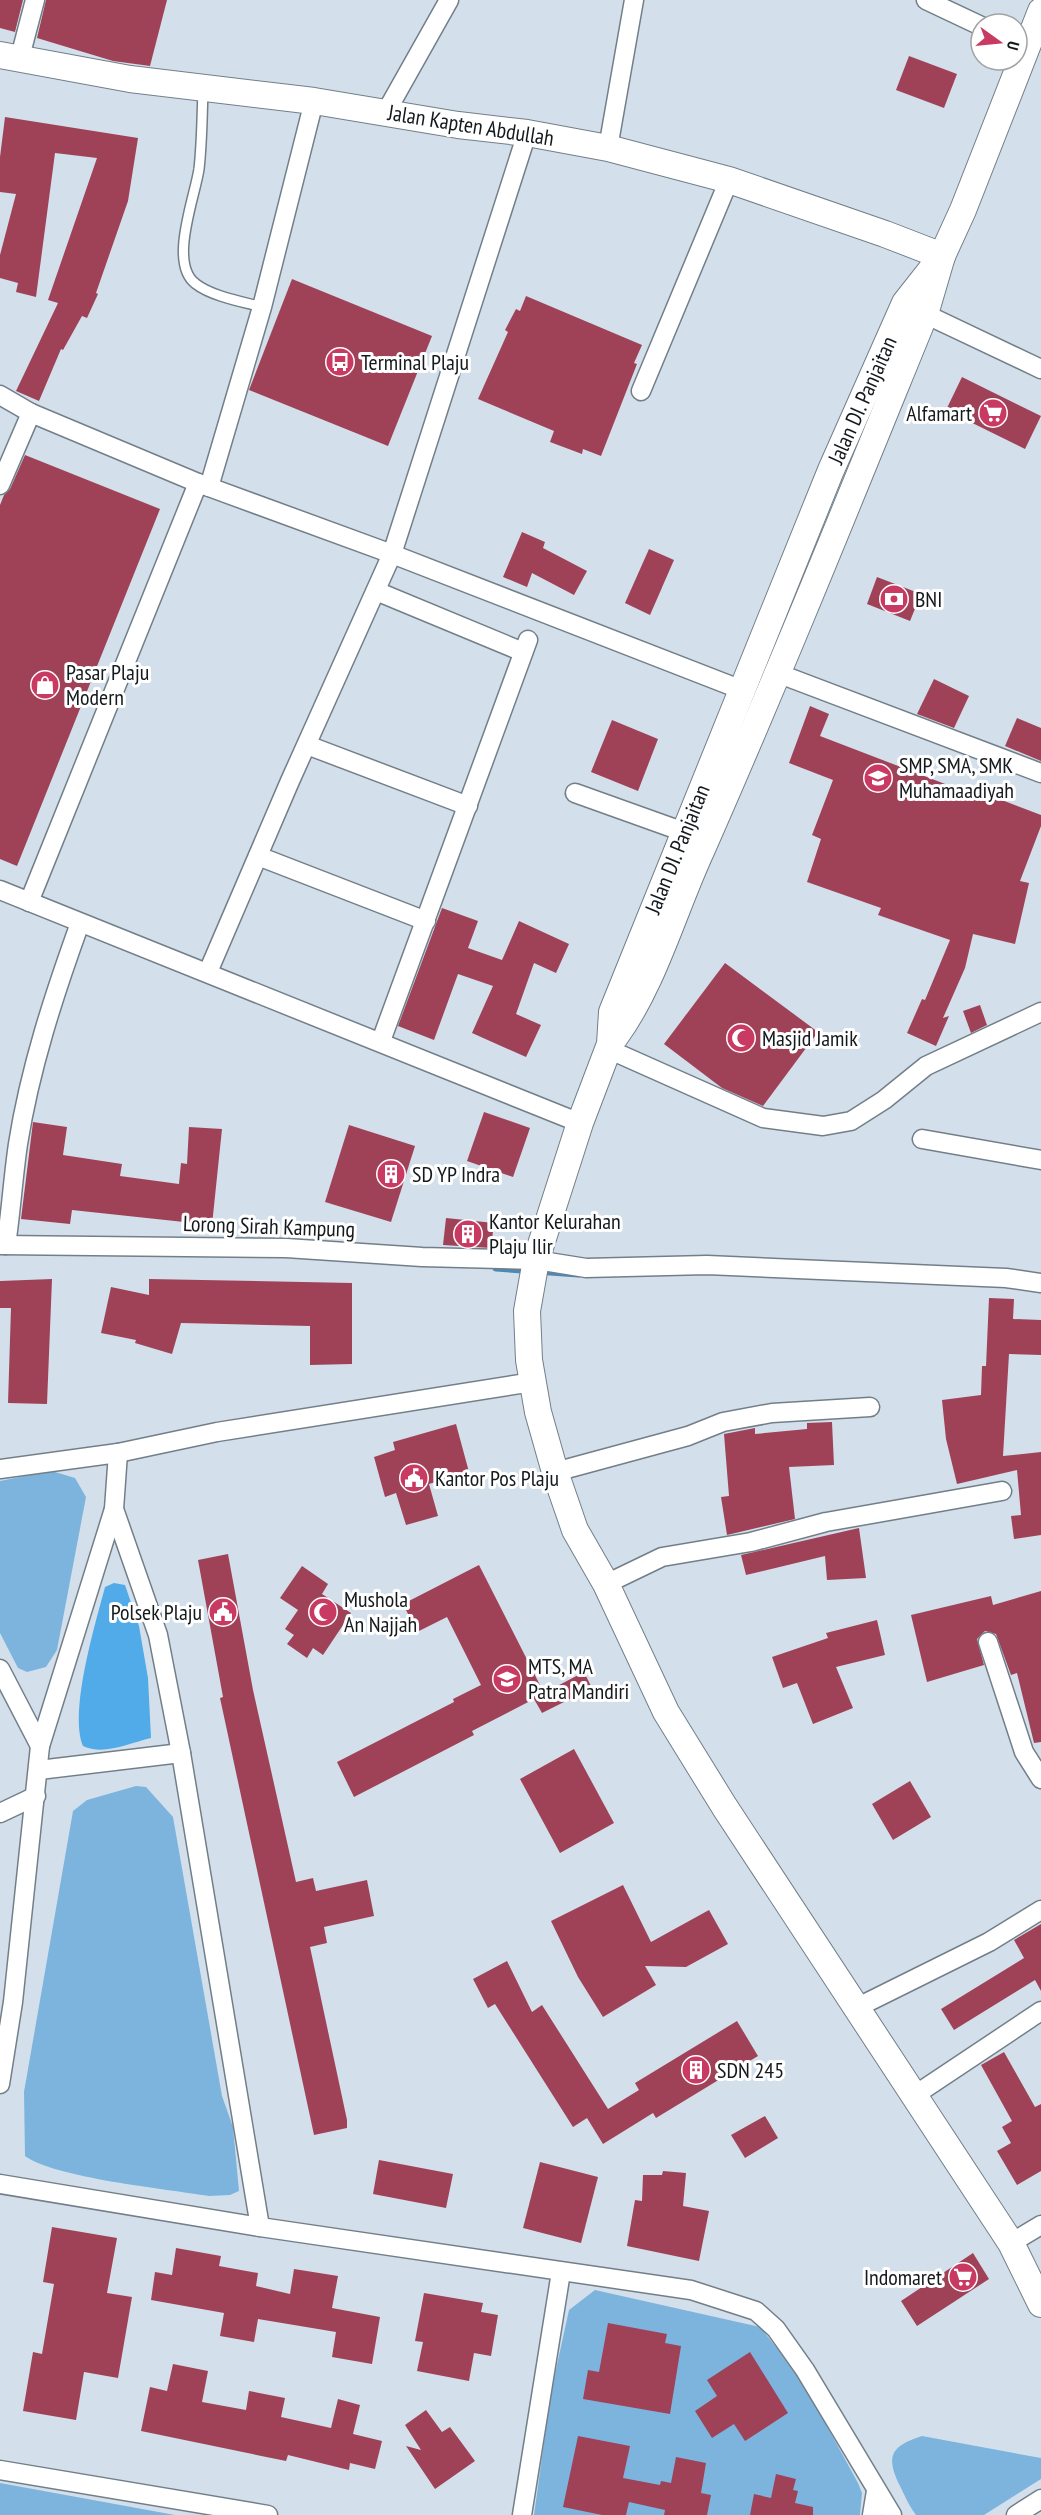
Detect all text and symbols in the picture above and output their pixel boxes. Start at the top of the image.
north arrow [969,12,1029,72]
text: U [1003,39,1024,52]
street label: Jalan Kapten Abdullah [385,98,556,152]
street label: Jalan DI. Panjaitan [821,332,903,469]
bus stop icon: Terminal Plaju [324,346,356,378]
place label: Terminal Plaju [361,348,469,376]
supermarket icon: Alfamart [977,397,1009,429]
place label: Alfamart [906,399,972,427]
bank icon: BNI [878,583,910,615]
place label: BNI [915,585,942,613]
place label: Pasar Plaju Modern [66,658,149,711]
shop icon: Pasar Plaju Modern [29,669,61,701]
place label: SMP, SMA, SMK Muhamaadiyah [899,751,1014,804]
school or university icon: SMP, SMA, SMK Muhamaadiyah [862,762,894,794]
street label: Jalan DI. Panjaitan [638,780,716,919]
mosque icon: Masjid Jamik [725,1022,757,1054]
place label: Masjid Jamik [762,1024,858,1052]
building icon: SD YP Indra [375,1158,407,1190]
place label: SD YP Indra [412,1160,500,1188]
place label: Kantor Kelurahan Plaju Ilir [489,1207,621,1260]
street label: Lorong Sirah Kampung [182,1209,356,1243]
building icon: Kantor Kelurahan Plaju Ilir [452,1218,484,1250]
public building icon: Kantor Pos Plaju [398,1462,430,1494]
place label: Kantor Pos Plaju [435,1464,559,1492]
place label: Mushola An Najjah [344,1585,417,1638]
public building icon: Polsek Plaju [207,1596,239,1628]
mosque icon: Mushola An Najjah [307,1596,339,1628]
place label: Polsek Plaju [111,1598,202,1626]
place label: MTS, MA Patra Mandiri [528,1652,629,1705]
school or university icon: MTS, MA Patra Mandiri [491,1663,523,1695]
building icon: SDN 245 [680,2054,712,2086]
place label: SDN 245 [717,2056,784,2084]
supermarket icon: Indomaret [947,2261,979,2293]
place label: Indomaret [864,2263,942,2291]

